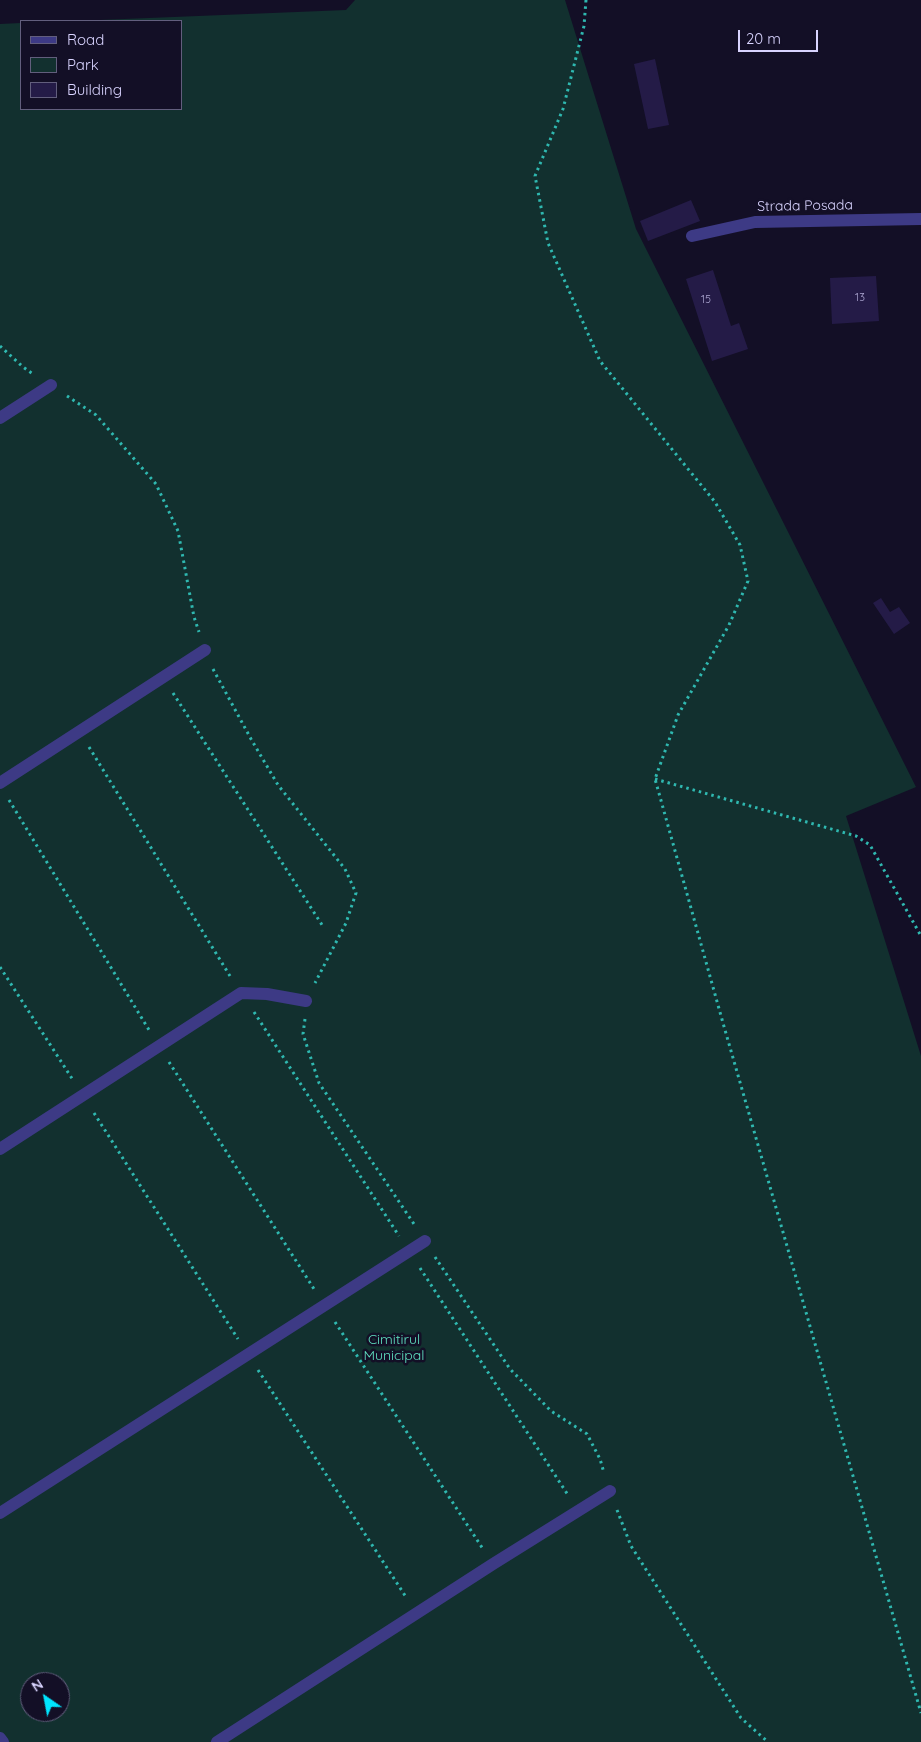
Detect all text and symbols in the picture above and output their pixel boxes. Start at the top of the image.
legend [20,20,182,110]
scale bar [741,20,821,52]
text: 20 m [746,29,781,48]
text: Road [67,30,104,49]
text: Park [67,55,99,74]
text: Building [67,80,122,99]
street label: Strada Posada [757,197,853,215]
house number: 13 [855,291,865,305]
house number: 15 [701,293,711,307]
park label: Cimitirul Municipal [363,1332,425,1364]
north arrow [20,1672,70,1722]
text: N [28,1675,47,1696]

